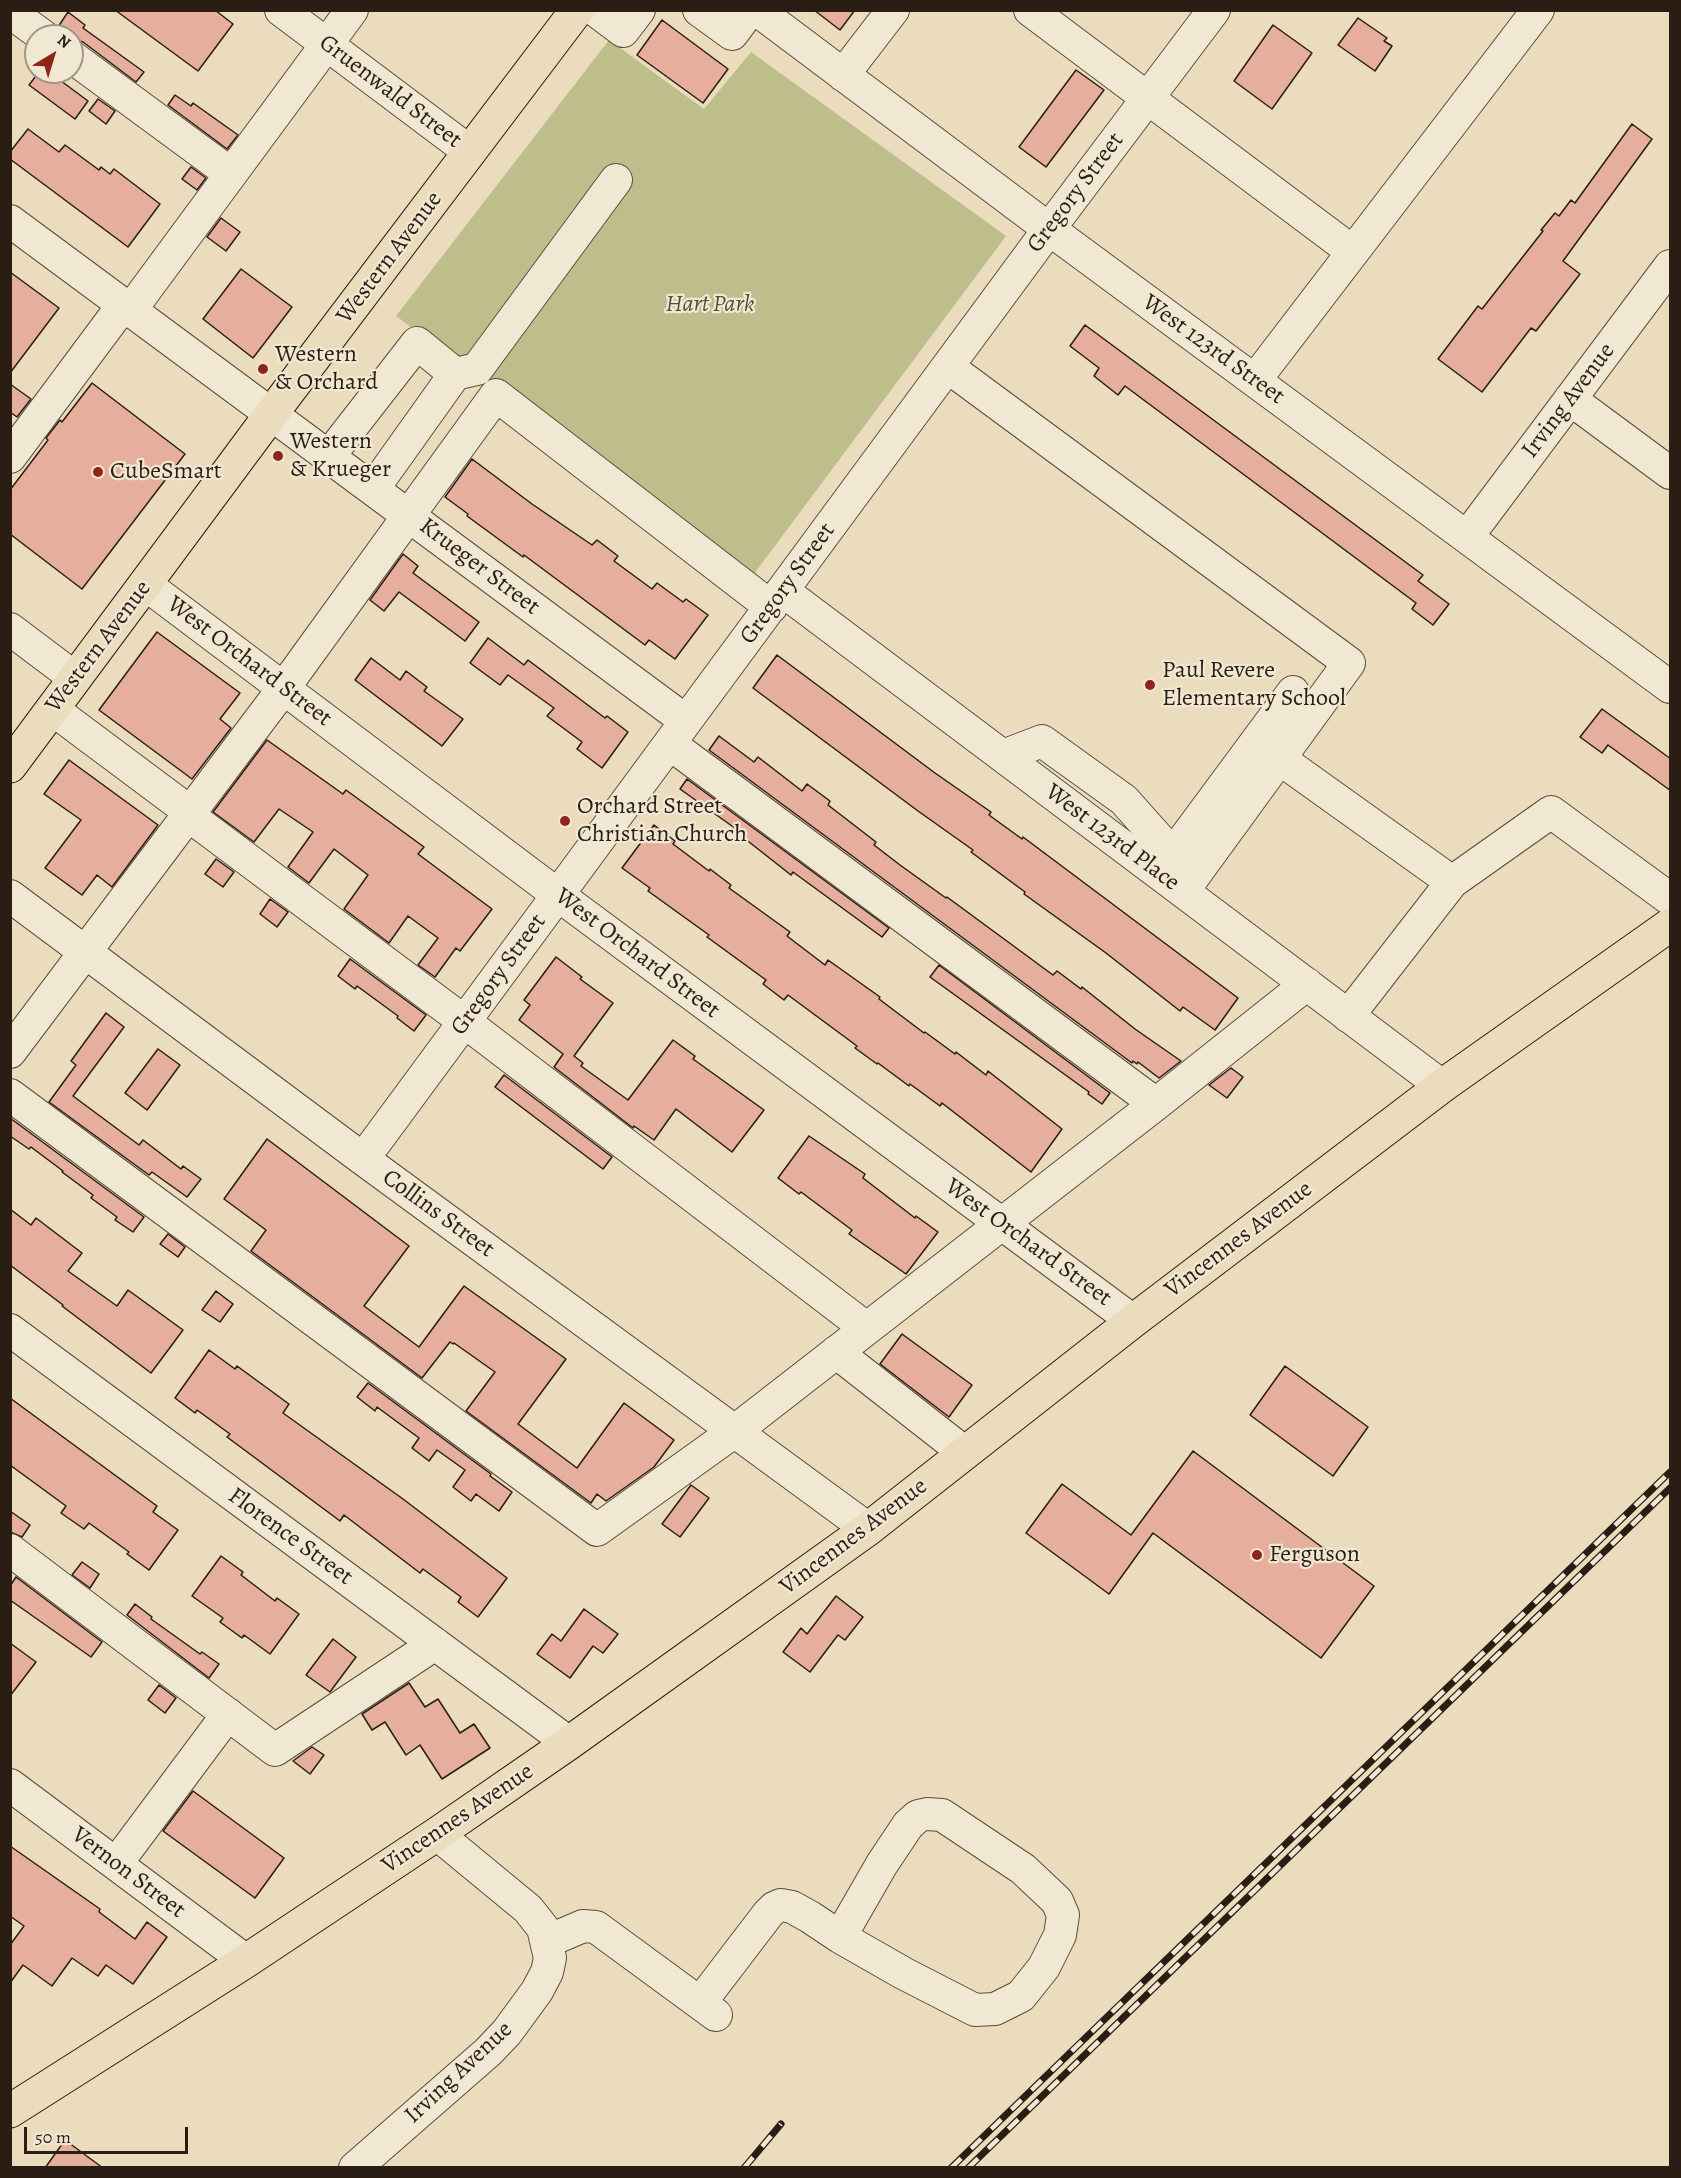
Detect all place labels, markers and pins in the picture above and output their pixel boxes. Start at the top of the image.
place label: Western & Orchard [275,341,378,397]
marker: Western & Orchard [256,362,270,376]
place label: Western & Krueger [290,428,391,484]
marker: Western & Krueger [271,449,285,463]
place label: CubeSmart [110,458,222,486]
marker: CubeSmart [91,465,105,479]
place label: Paul Revere Elementary School [1162,657,1346,713]
marker: Paul Revere Elementary School [1143,678,1157,692]
place label: Orchard Street Christian Church [577,793,747,849]
marker: Orchard Street Christian Church [558,814,572,828]
place label: Ferguson [1269,1541,1360,1569]
marker: Ferguson [1250,1548,1264,1562]

